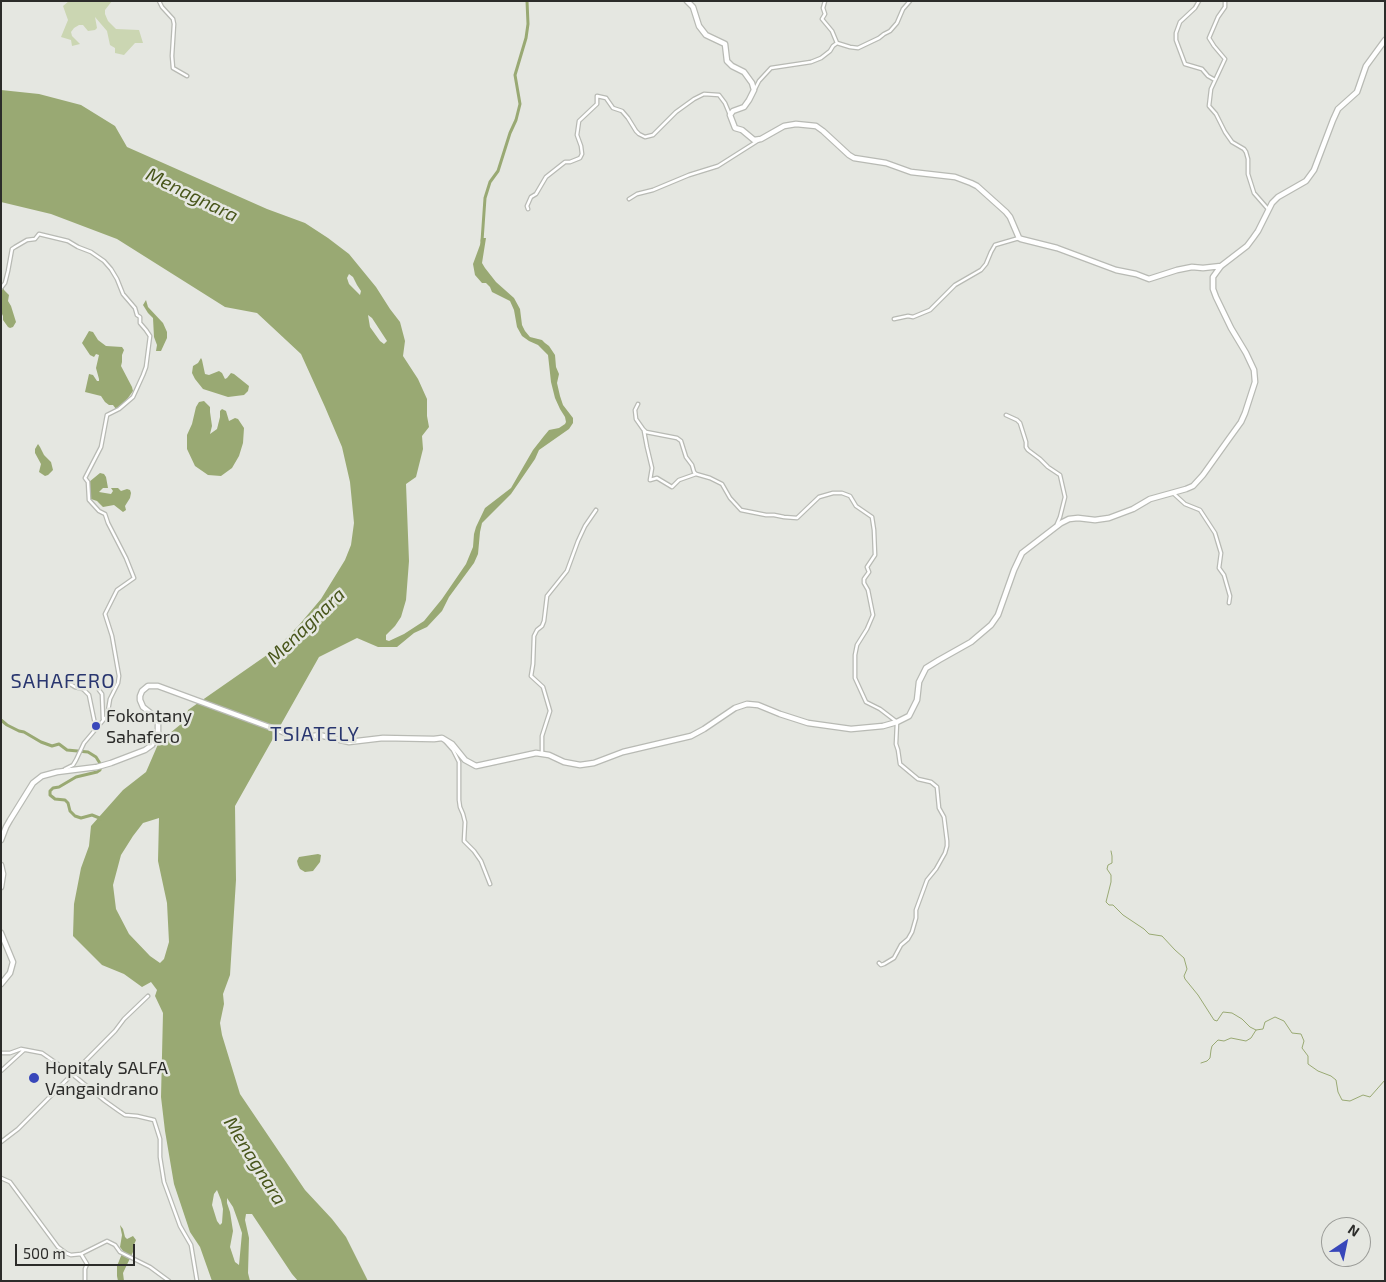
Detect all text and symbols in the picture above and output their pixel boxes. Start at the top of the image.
water label: Menagnara [142,163,242,227]
water label: Menagnara [262,583,350,669]
district label: SAHAFERO [9,669,117,693]
place label: Fokontany Sahafero [106,705,192,748]
marker: Fokontany Sahafero [90,720,102,732]
district label: TSIATELY [269,722,361,746]
place label: Hopitaly SALFA Vangaindrano [45,1057,168,1100]
marker: Hopitaly SALFA Vangaindrano [27,1071,41,1085]
water label: Menagnara [219,1113,291,1209]
north arrow [1321,1217,1371,1267]
text: N [1345,1220,1363,1240]
scale bar [18,1234,138,1266]
text: 500 m [23,1244,66,1262]

